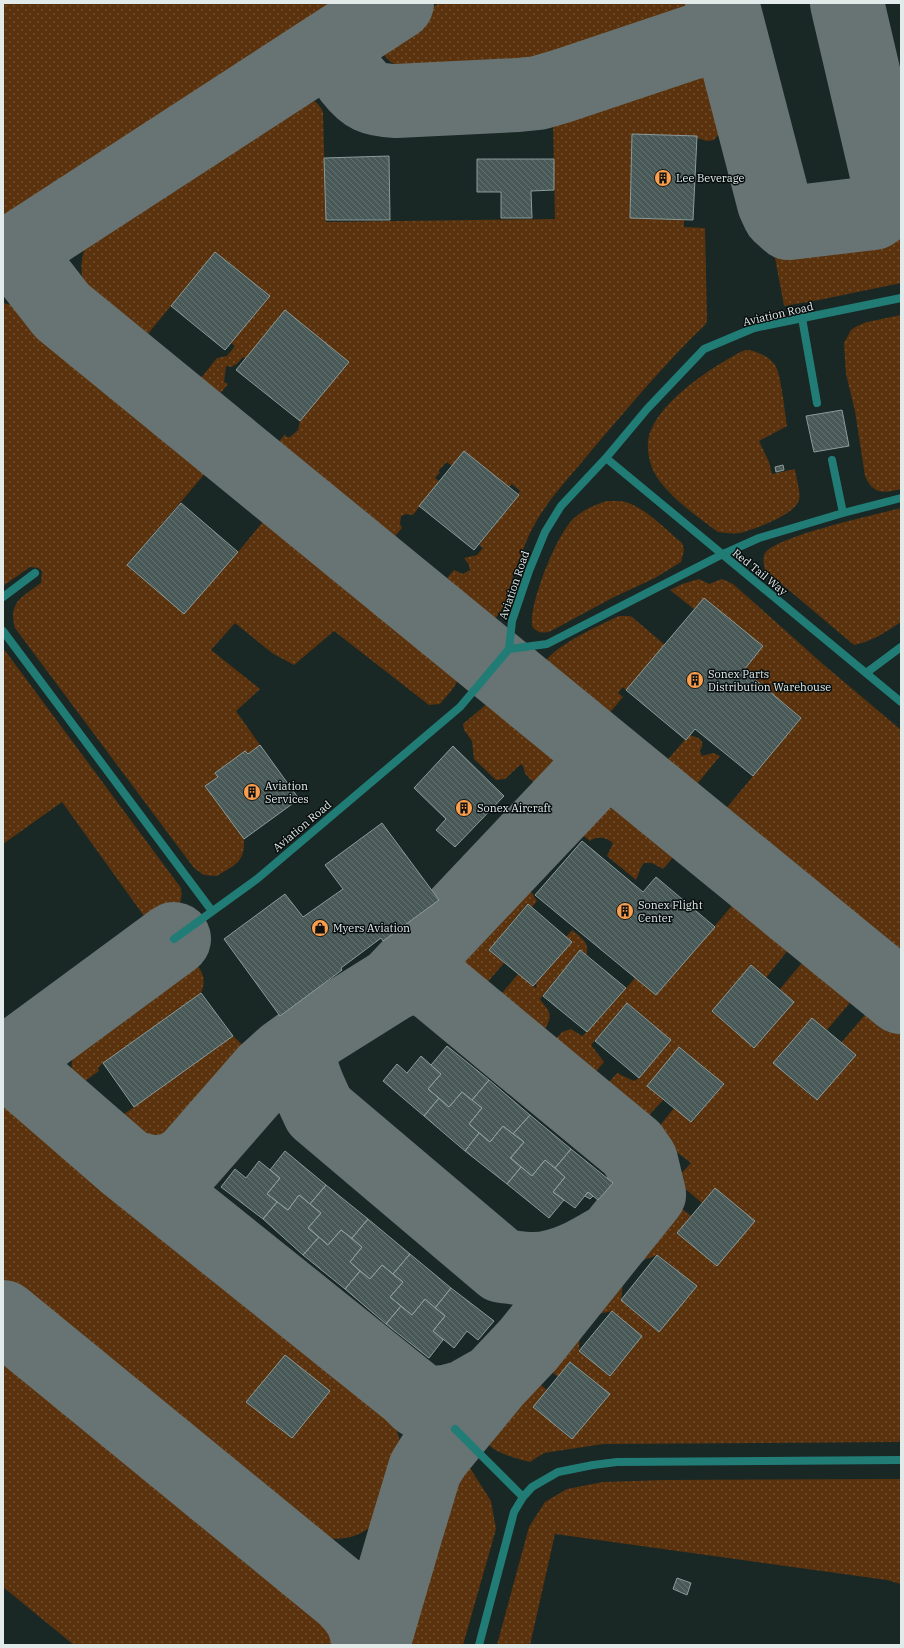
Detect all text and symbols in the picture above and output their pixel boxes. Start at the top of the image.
building icon: Lee Beverage [653,168,673,188]
place label: Lee Beverage [676,171,745,185]
street label: Aviation Road [741,299,815,329]
street label: Red Tail Way [730,546,790,598]
street label: Aviation Road [496,548,532,621]
place label: Sonex Parts Distribution Warehouse [708,667,831,694]
building icon: Sonex Parts Distribution Warehouse [685,670,705,690]
place label: Aviation Services [265,779,309,806]
building icon: Aviation Services [242,782,262,802]
street label: Aviation Road [270,797,334,854]
building icon: Sonex Aircraft [454,798,474,818]
place label: Sonex Aircraft [477,801,551,815]
place label: Sonex Flight Center [638,898,703,925]
building icon: Sonex Flight Center [615,901,635,921]
shop icon: Myers Aviation [310,918,330,938]
place label: Myers Aviation [333,921,410,935]

